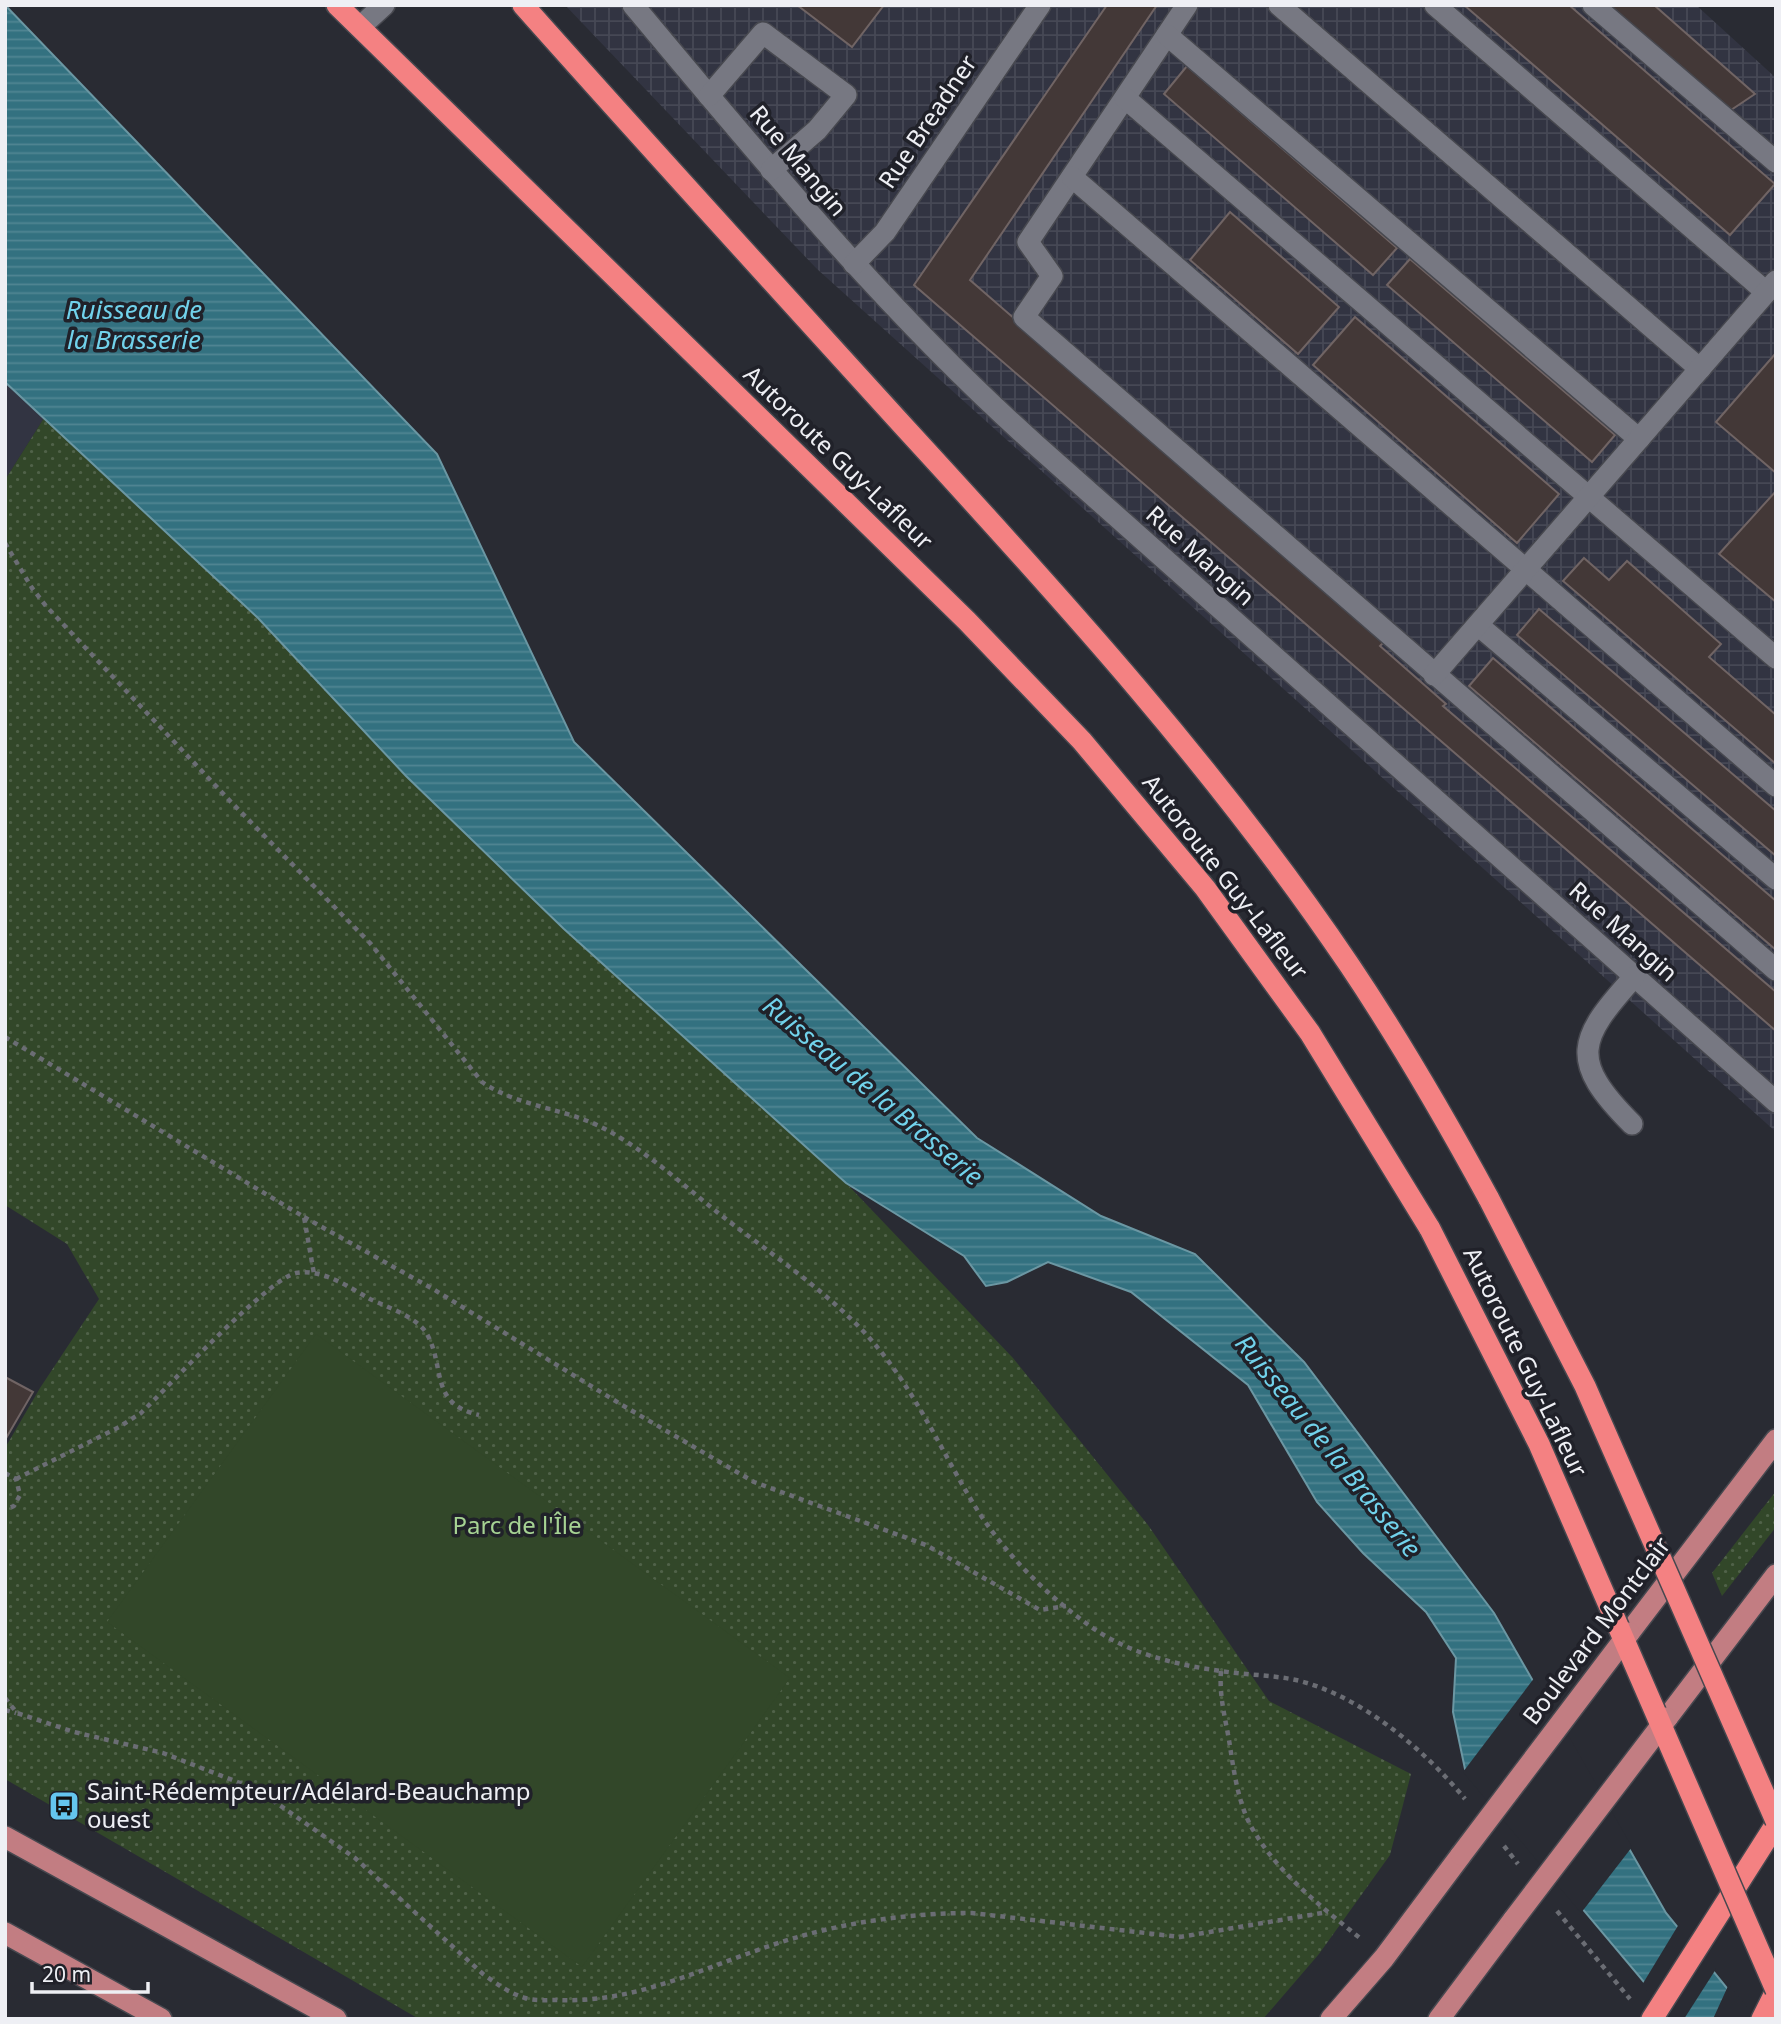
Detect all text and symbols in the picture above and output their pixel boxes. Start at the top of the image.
street label: Rue Breadner [870,48,984,194]
street label: Rue Mangin [743,98,855,222]
water label: Ruisseau de la Brasserie [66,291,202,357]
street label: Autoroute Guy-Lafleur [737,358,941,556]
street label: Rue Mangin [1140,497,1262,612]
street label: Autoroute Guy-Lafleur [1136,767,1317,985]
street label: Rue Mangin [1563,873,1685,988]
water label: Ruisseau de la Brasserie [756,987,991,1193]
street label: Autoroute Guy-Lafleur [1456,1241,1596,1482]
water label: Ruisseau de la Brasserie [1228,1326,1430,1564]
park label: Parc de l'Île [452,1508,582,1541]
street label: Boulevard Montclair [1514,1529,1677,1731]
place label: Saint-Rédempteur/Adélard-Beauchamp ouest [87,1774,531,1835]
bus stop icon: Saint-Rédempteur/Adélard-Beauchamp ouest [47,1789,81,1823]
scale bar [32,1951,147,1995]
text: 20 m [42,1960,91,1988]

